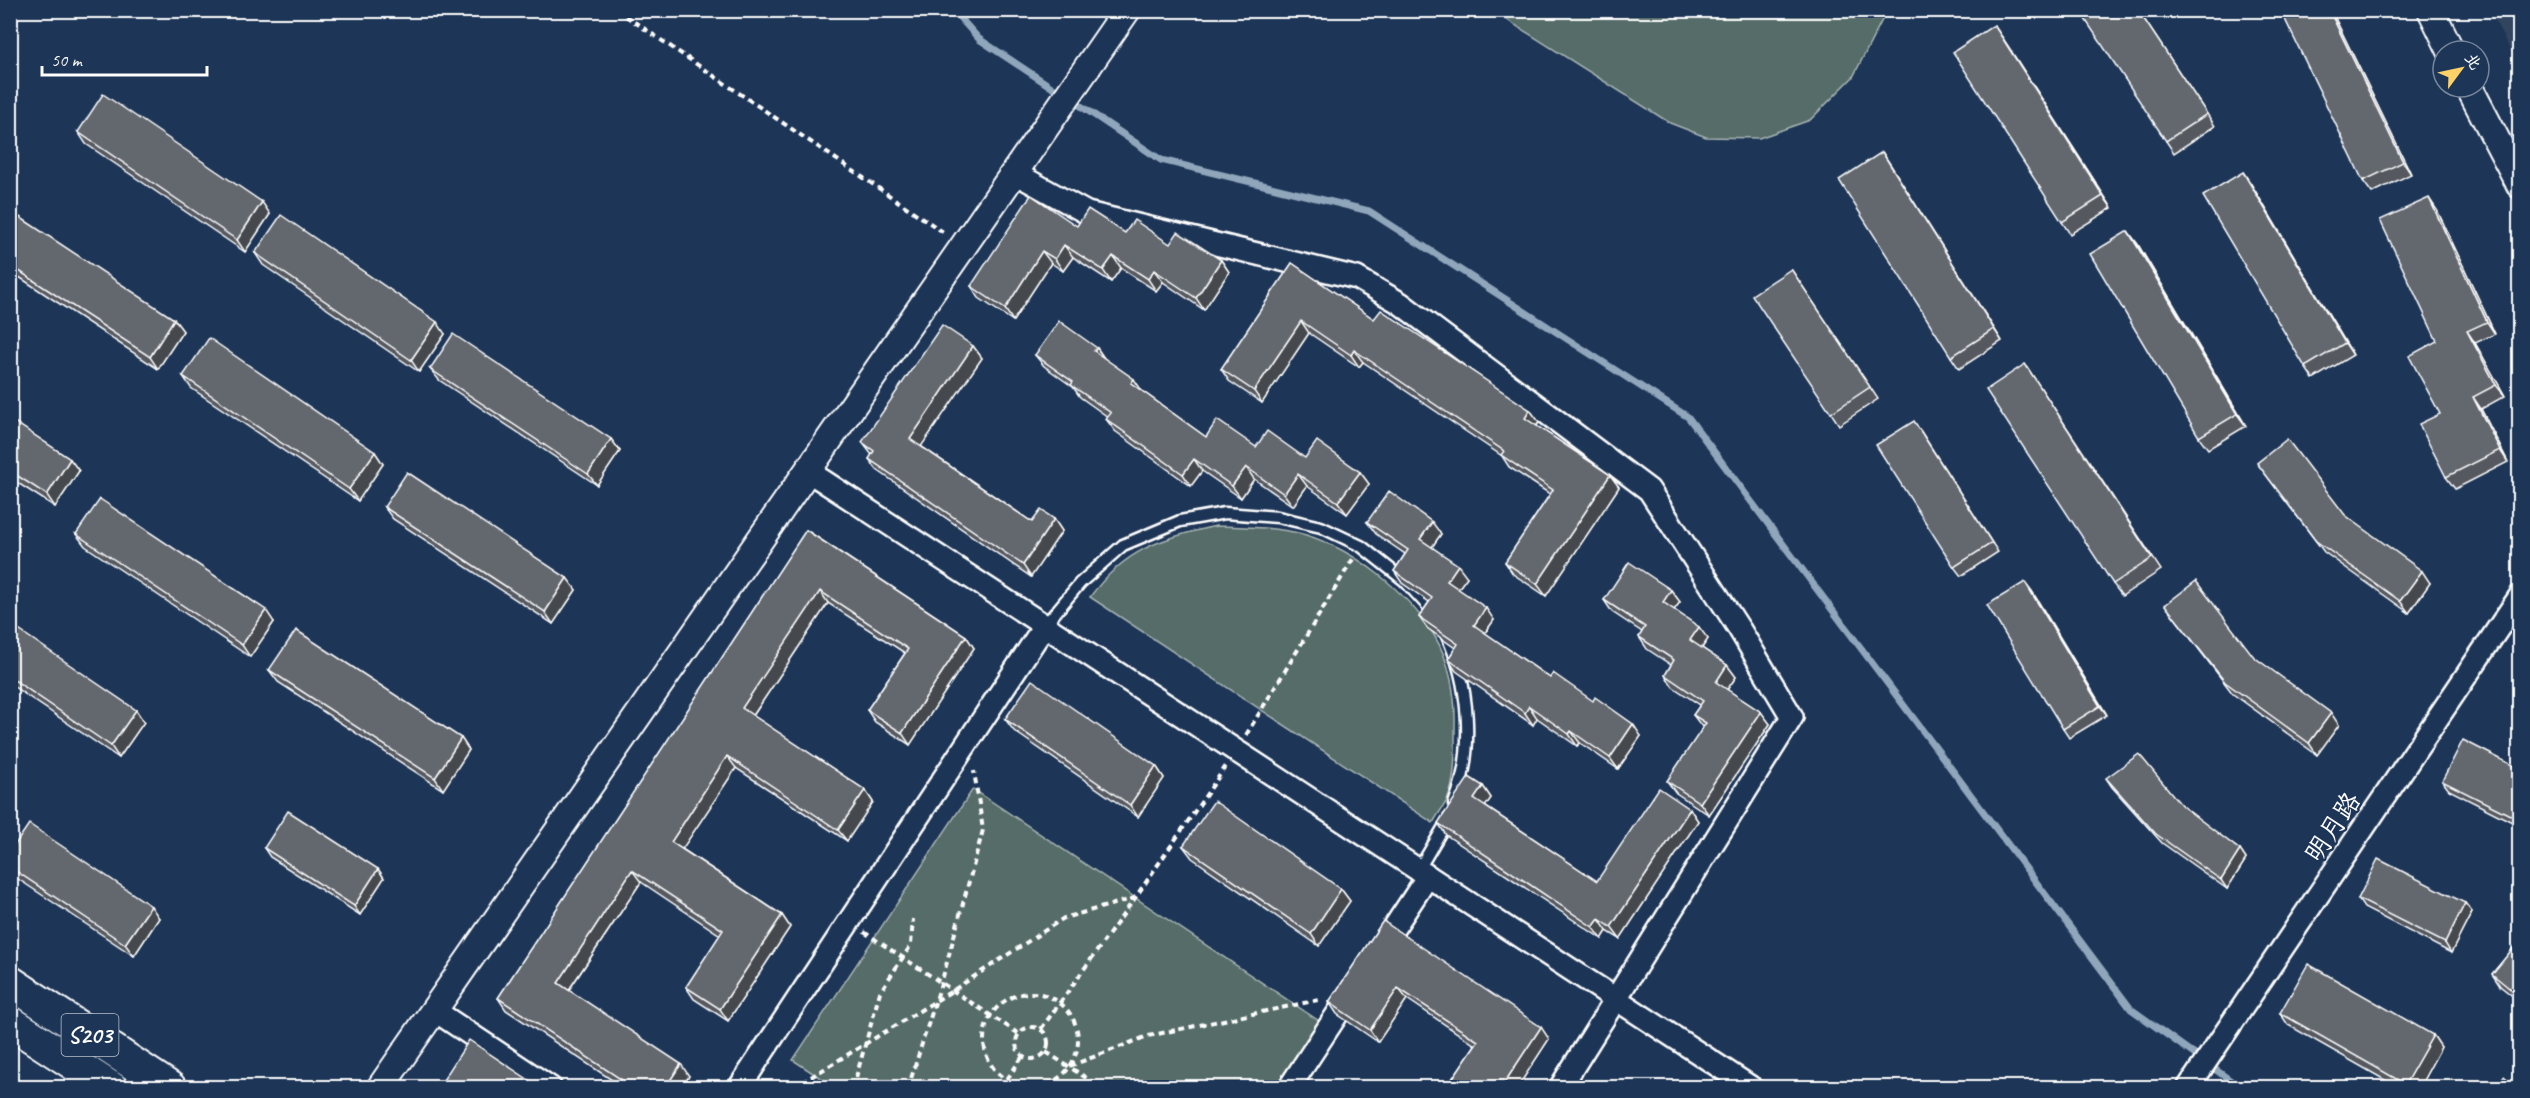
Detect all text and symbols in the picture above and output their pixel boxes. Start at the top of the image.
scale bar [42,39,207,77]
north arrow [2431,39,2491,99]
text: 50 m [51,49,84,71]
text: 北 [2460,49,2485,74]
street label: 明月路 [2297,786,2368,869]
road number: S203 [62,1014,118,1056]

